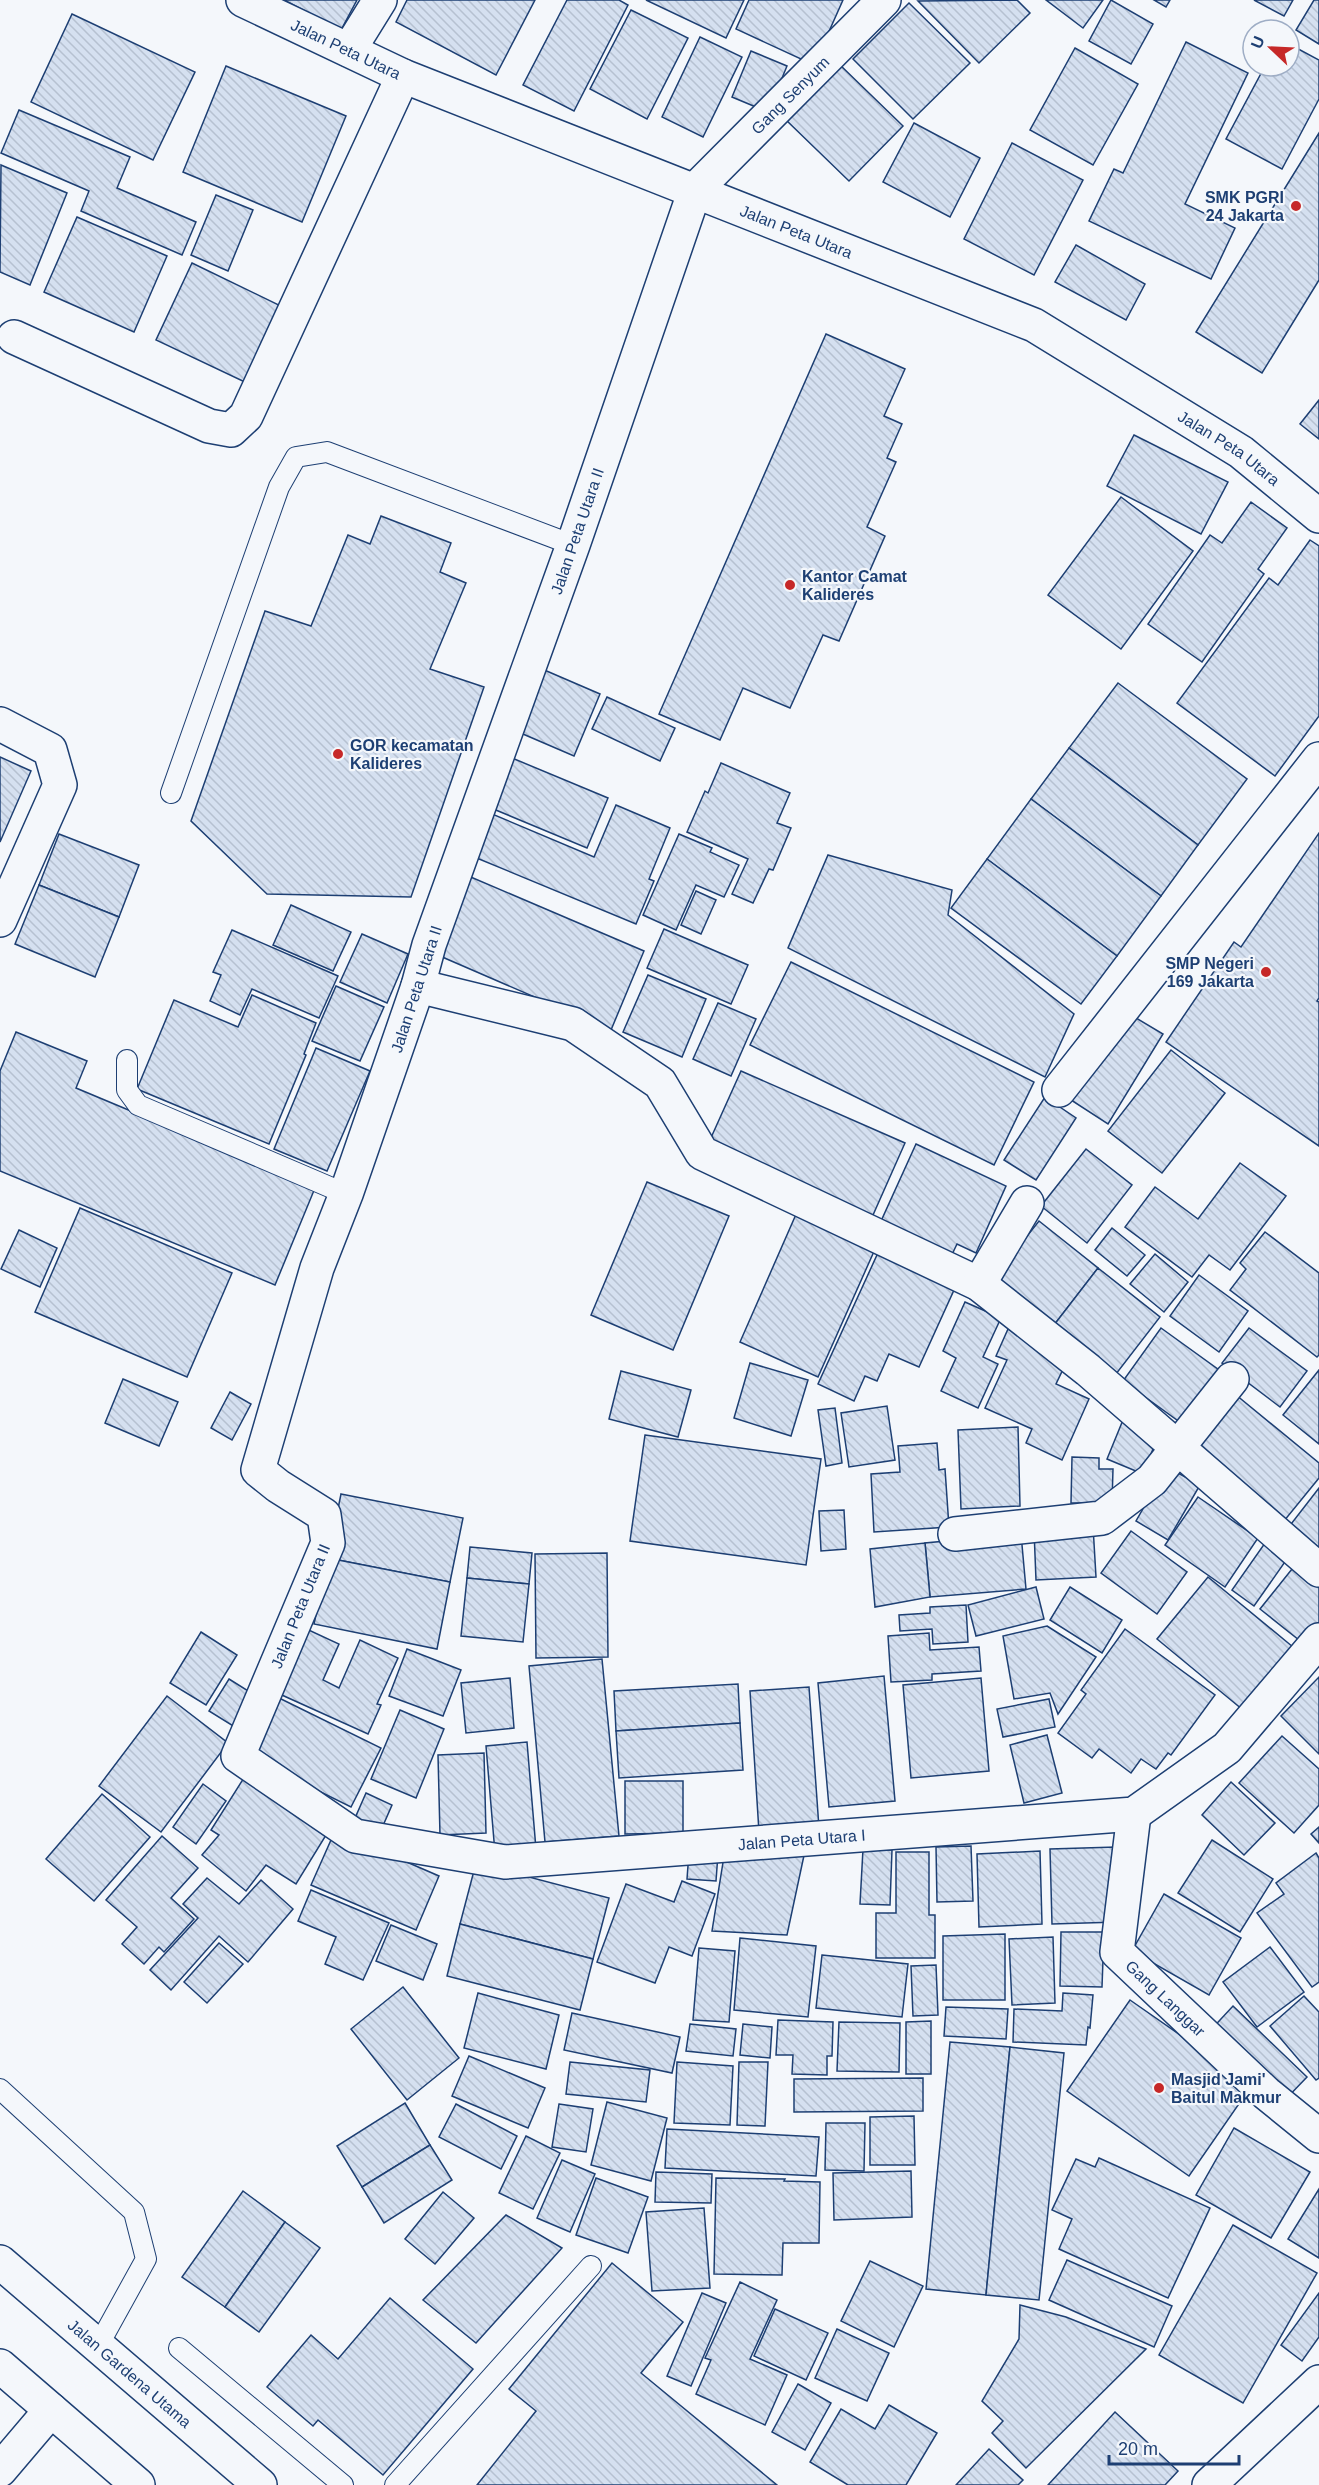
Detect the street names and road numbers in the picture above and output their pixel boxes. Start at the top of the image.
street label: Jalan Peta Utara [288,16,403,83]
street label: Gang Senyum [748,53,833,138]
street label: Jalan Peta Utara [738,202,855,262]
street label: Jalan Peta Utara [1175,408,1283,489]
street label: Jalan Peta Utara II [548,466,607,597]
street label: Jalan Peta Utara II [388,924,445,1055]
street label: Jalan Peta Utara II [268,1542,333,1671]
street label: Jalan Peta Utara I [737,1827,866,1853]
street label: Gang Langgar [1122,1957,1209,2040]
street label: Jalan Gardena Utama [64,2316,195,2431]

